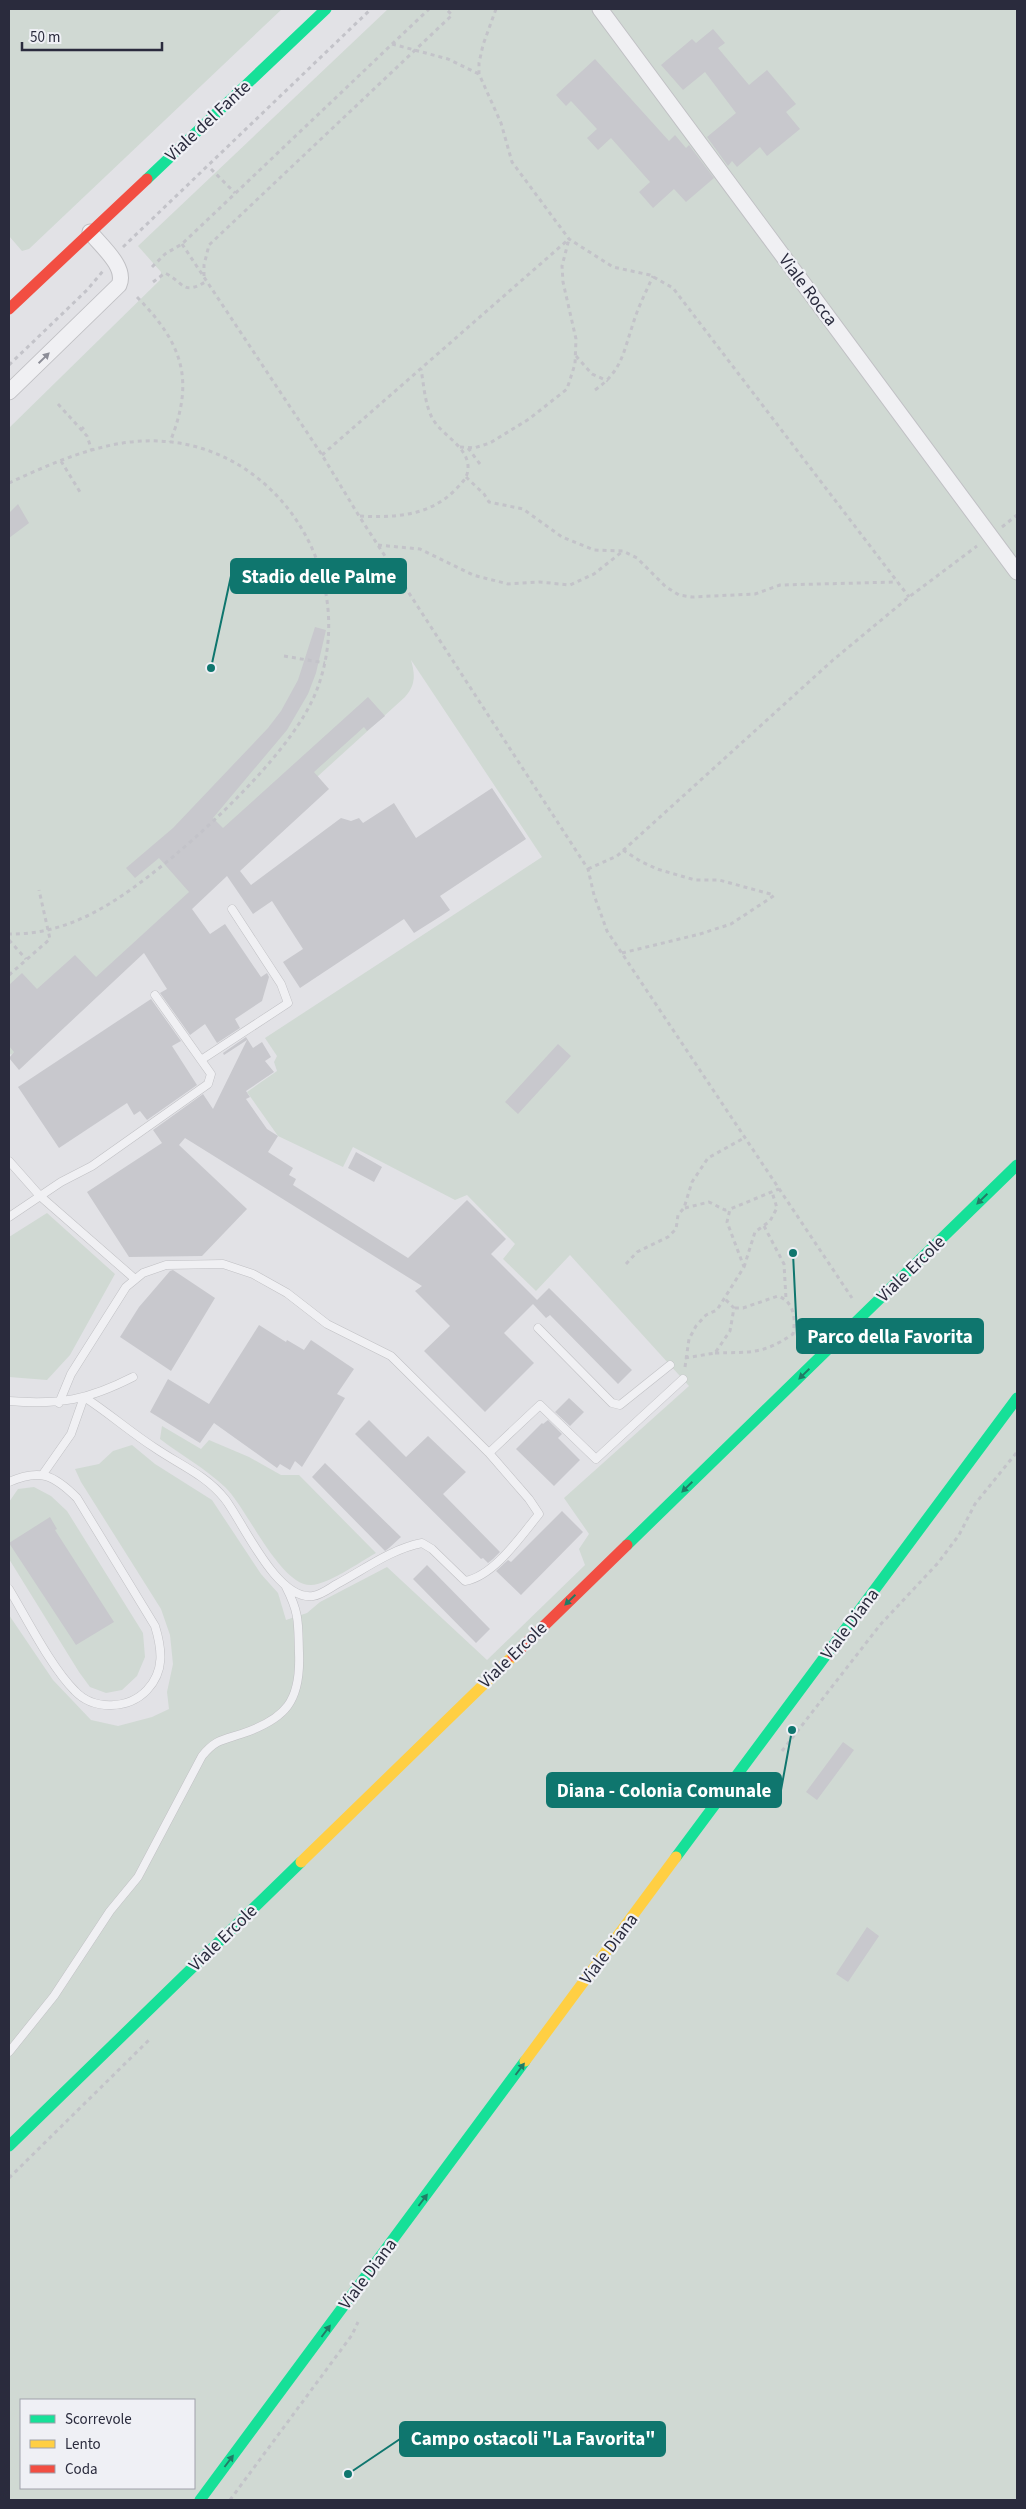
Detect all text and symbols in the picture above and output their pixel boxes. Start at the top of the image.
scale bar [22,20,162,52]
text: 50 m [30,27,60,48]
street label: Viale del Fante [160,75,256,167]
street label: Viale Rocca [773,249,843,331]
one-way arrow [37,352,49,364]
callout: Stadio delle Palme [231,559,406,593]
text: Stadio delle Palme [242,564,397,591]
one-way arrow [977,1193,989,1205]
street label: Viale Ercole [871,1230,951,1308]
callout: Parco della Favorita [797,1319,983,1353]
text: Parco della Favorita [807,1324,973,1351]
one-way arrow [798,1368,810,1380]
one-way arrow [681,1481,693,1493]
street label: Viale Diana [815,1583,885,1665]
one-way arrow [564,1594,576,1606]
street label: Viale Ercole [473,1616,553,1694]
callout: Diana - Colonia Comunale [547,1773,781,1807]
text: Diana - Colonia Comunale [557,1778,771,1805]
street label: Viale Ercole [183,1899,263,1977]
street label: Viale Diana [574,1908,644,1990]
one-way arrow [515,2062,525,2076]
one-way arrow [418,2193,428,2207]
street label: Viale Diana [333,2233,403,2315]
one-way arrow [321,2324,331,2338]
legend [20,2399,195,2489]
text: Scorrevole [65,2409,132,2430]
callout: Campo ostacoli "La Favorita" [400,2422,665,2456]
text: Campo ostacoli "La Favorita" [411,2426,655,2453]
text: Lento [65,2434,101,2455]
one-way arrow [224,2455,235,2468]
text: Coda [65,2459,98,2480]

